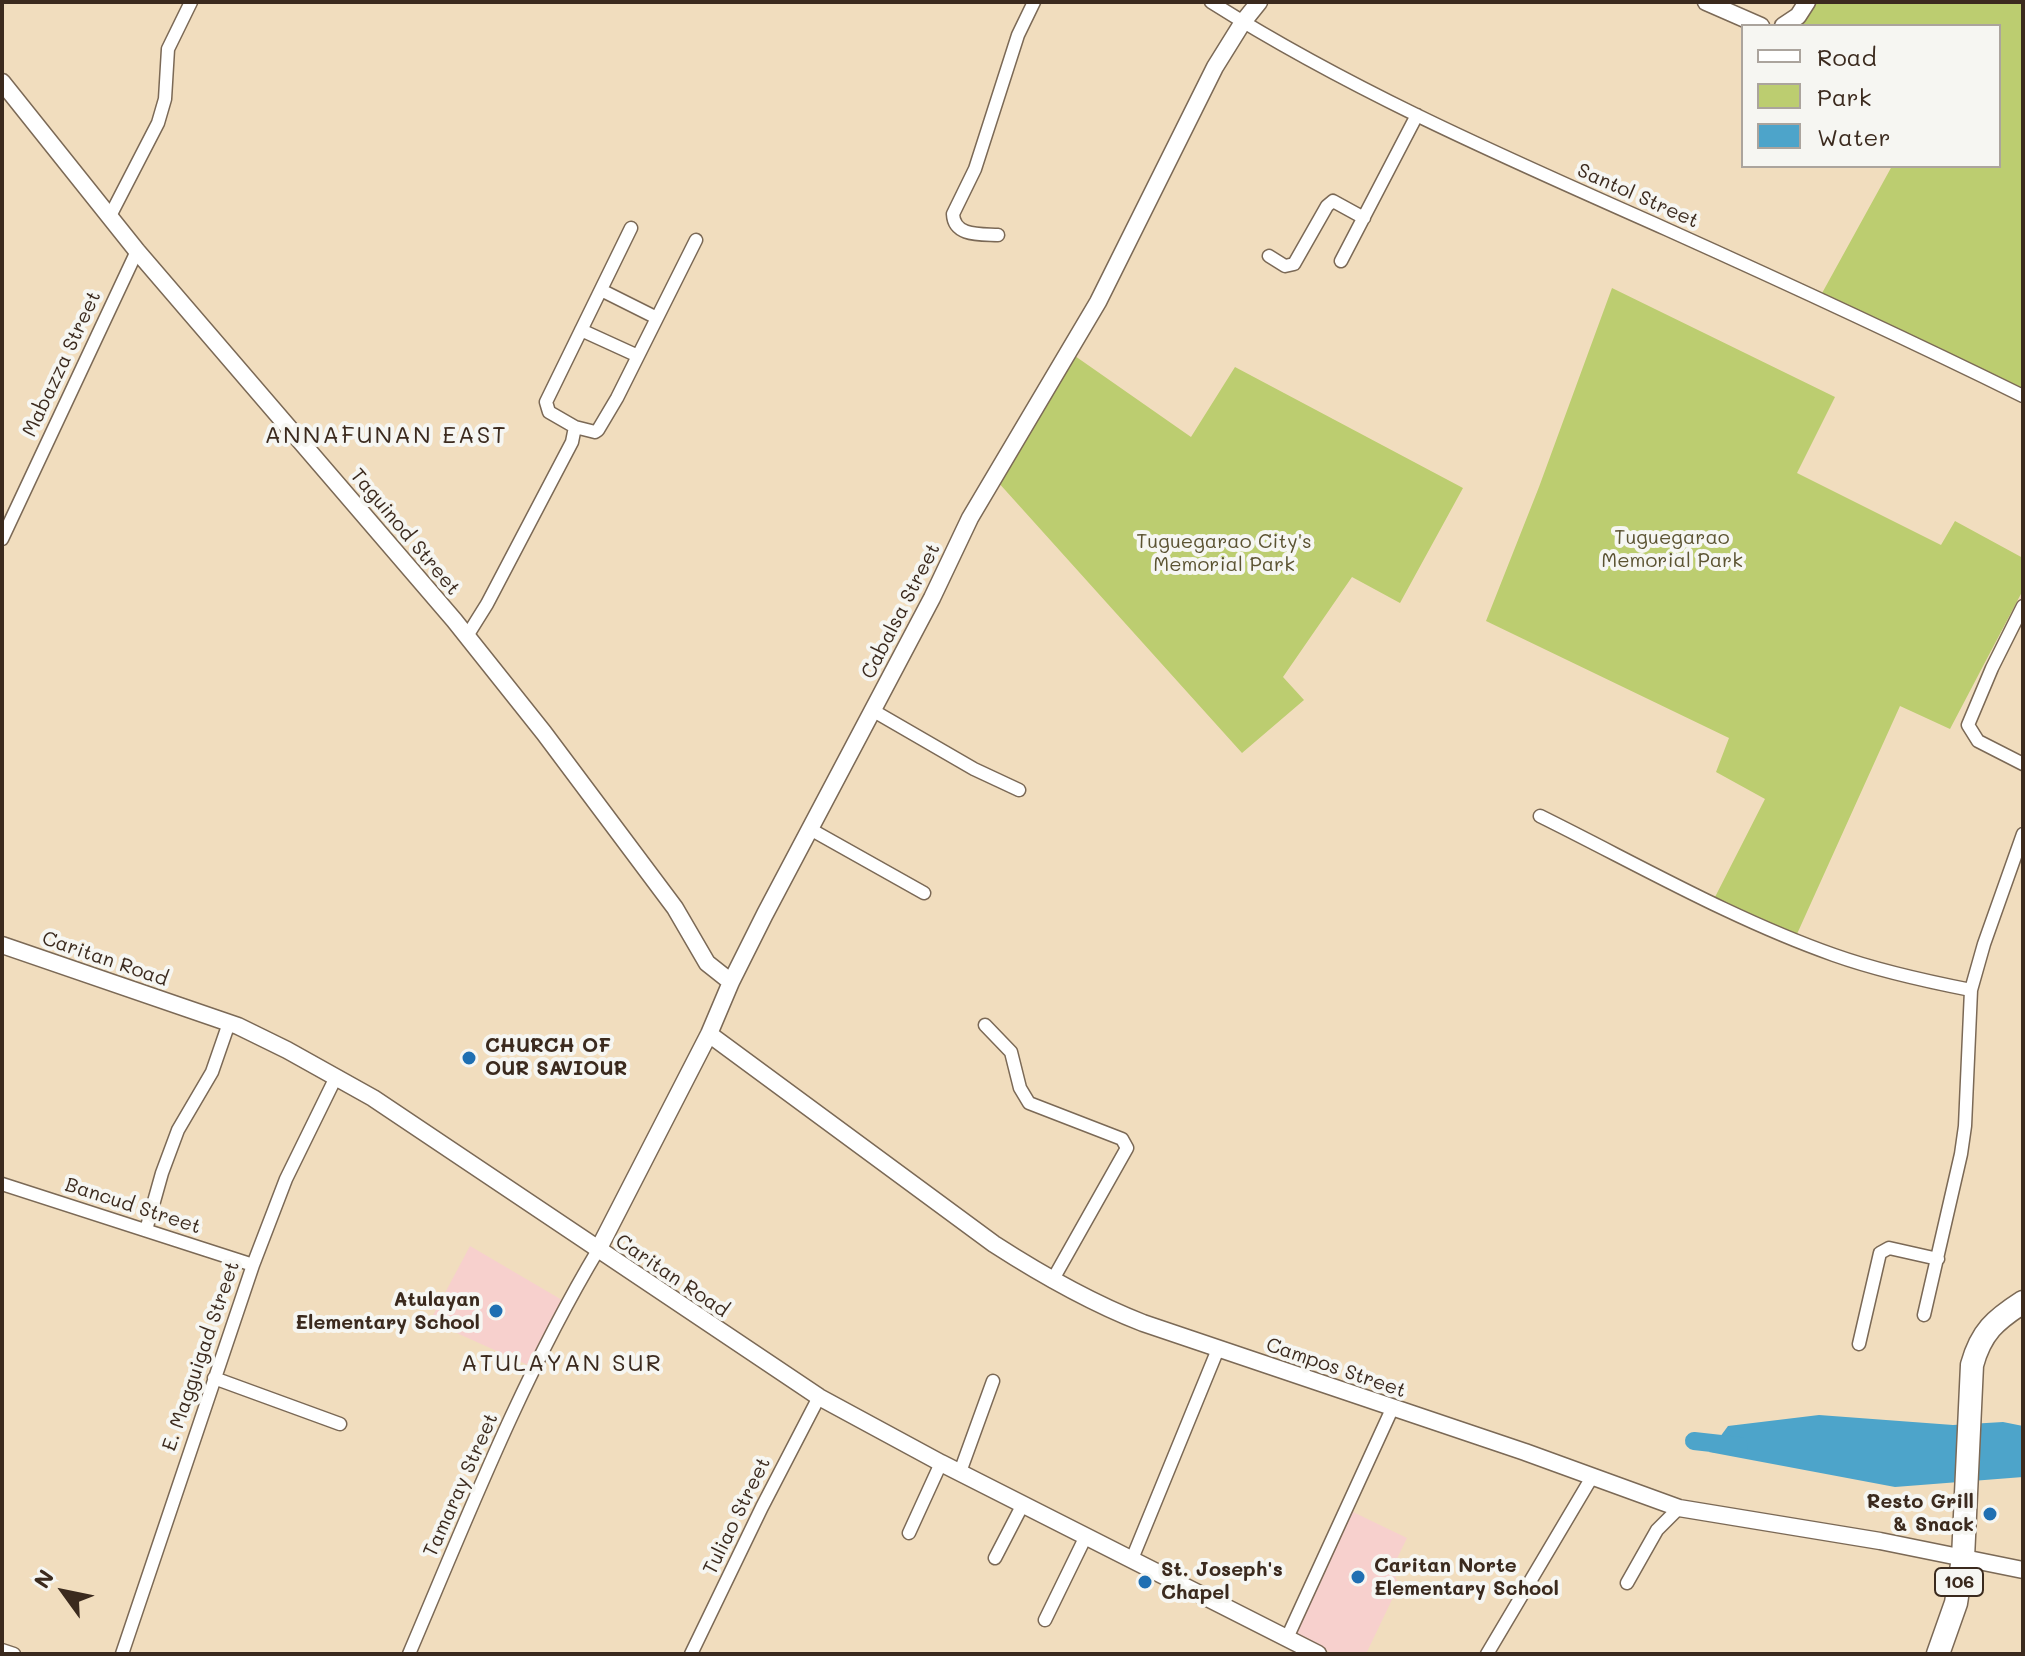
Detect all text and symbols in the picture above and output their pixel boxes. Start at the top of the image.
legend [1741,24,2001,168]
text: Road [1817,41,1877,72]
text: Park [1817,81,1871,112]
text: Water [1817,121,1891,152]
street label: Santol Street [1573,158,1703,234]
street label: Mabazza Street [18,287,106,441]
district label: ANNAFUNAN EAST [264,422,508,450]
street label: Taguinod Street [345,464,465,600]
park label: Tuguegarao Memorial Park [1601,526,1743,573]
park label: Tuguegarao City's Memorial Park [1136,530,1312,577]
street label: Cabalsa Street [856,539,946,683]
street label: Caritan Road [39,926,171,992]
place label: CHURCH OF OUR SAVIOUR [485,1034,627,1081]
marker: CHURCH OF OUR SAVIOUR [460,1049,478,1067]
street label: Bancud Street [62,1173,204,1239]
street label: Caritan Road [611,1229,733,1323]
street label: E. Magguigad Street [157,1258,245,1454]
place label: Atulayan Elementary School [295,1288,480,1335]
marker: Atulayan Elementary School [487,1302,505,1320]
street label: Campos Street [1263,1333,1409,1403]
district label: ATULAYAN SUR [461,1350,663,1378]
street label: Tamaray Street [419,1409,503,1561]
street label: Tuliao Street [698,1453,776,1579]
place label: Resto Grill & Snack [1867,1490,1974,1537]
marker: Resto Grill & Snack [1981,1505,1999,1523]
north arrow [24,1552,104,1632]
place label: Caritan Norte Elementary School [1374,1554,1559,1601]
place label: St. Joseph's Chapel [1161,1558,1283,1605]
text: N [27,1564,60,1594]
marker: Caritan Norte Elementary School [1349,1568,1367,1586]
road number: 106 [1935,1568,1983,1596]
marker: St. Joseph's Chapel [1136,1573,1154,1591]

